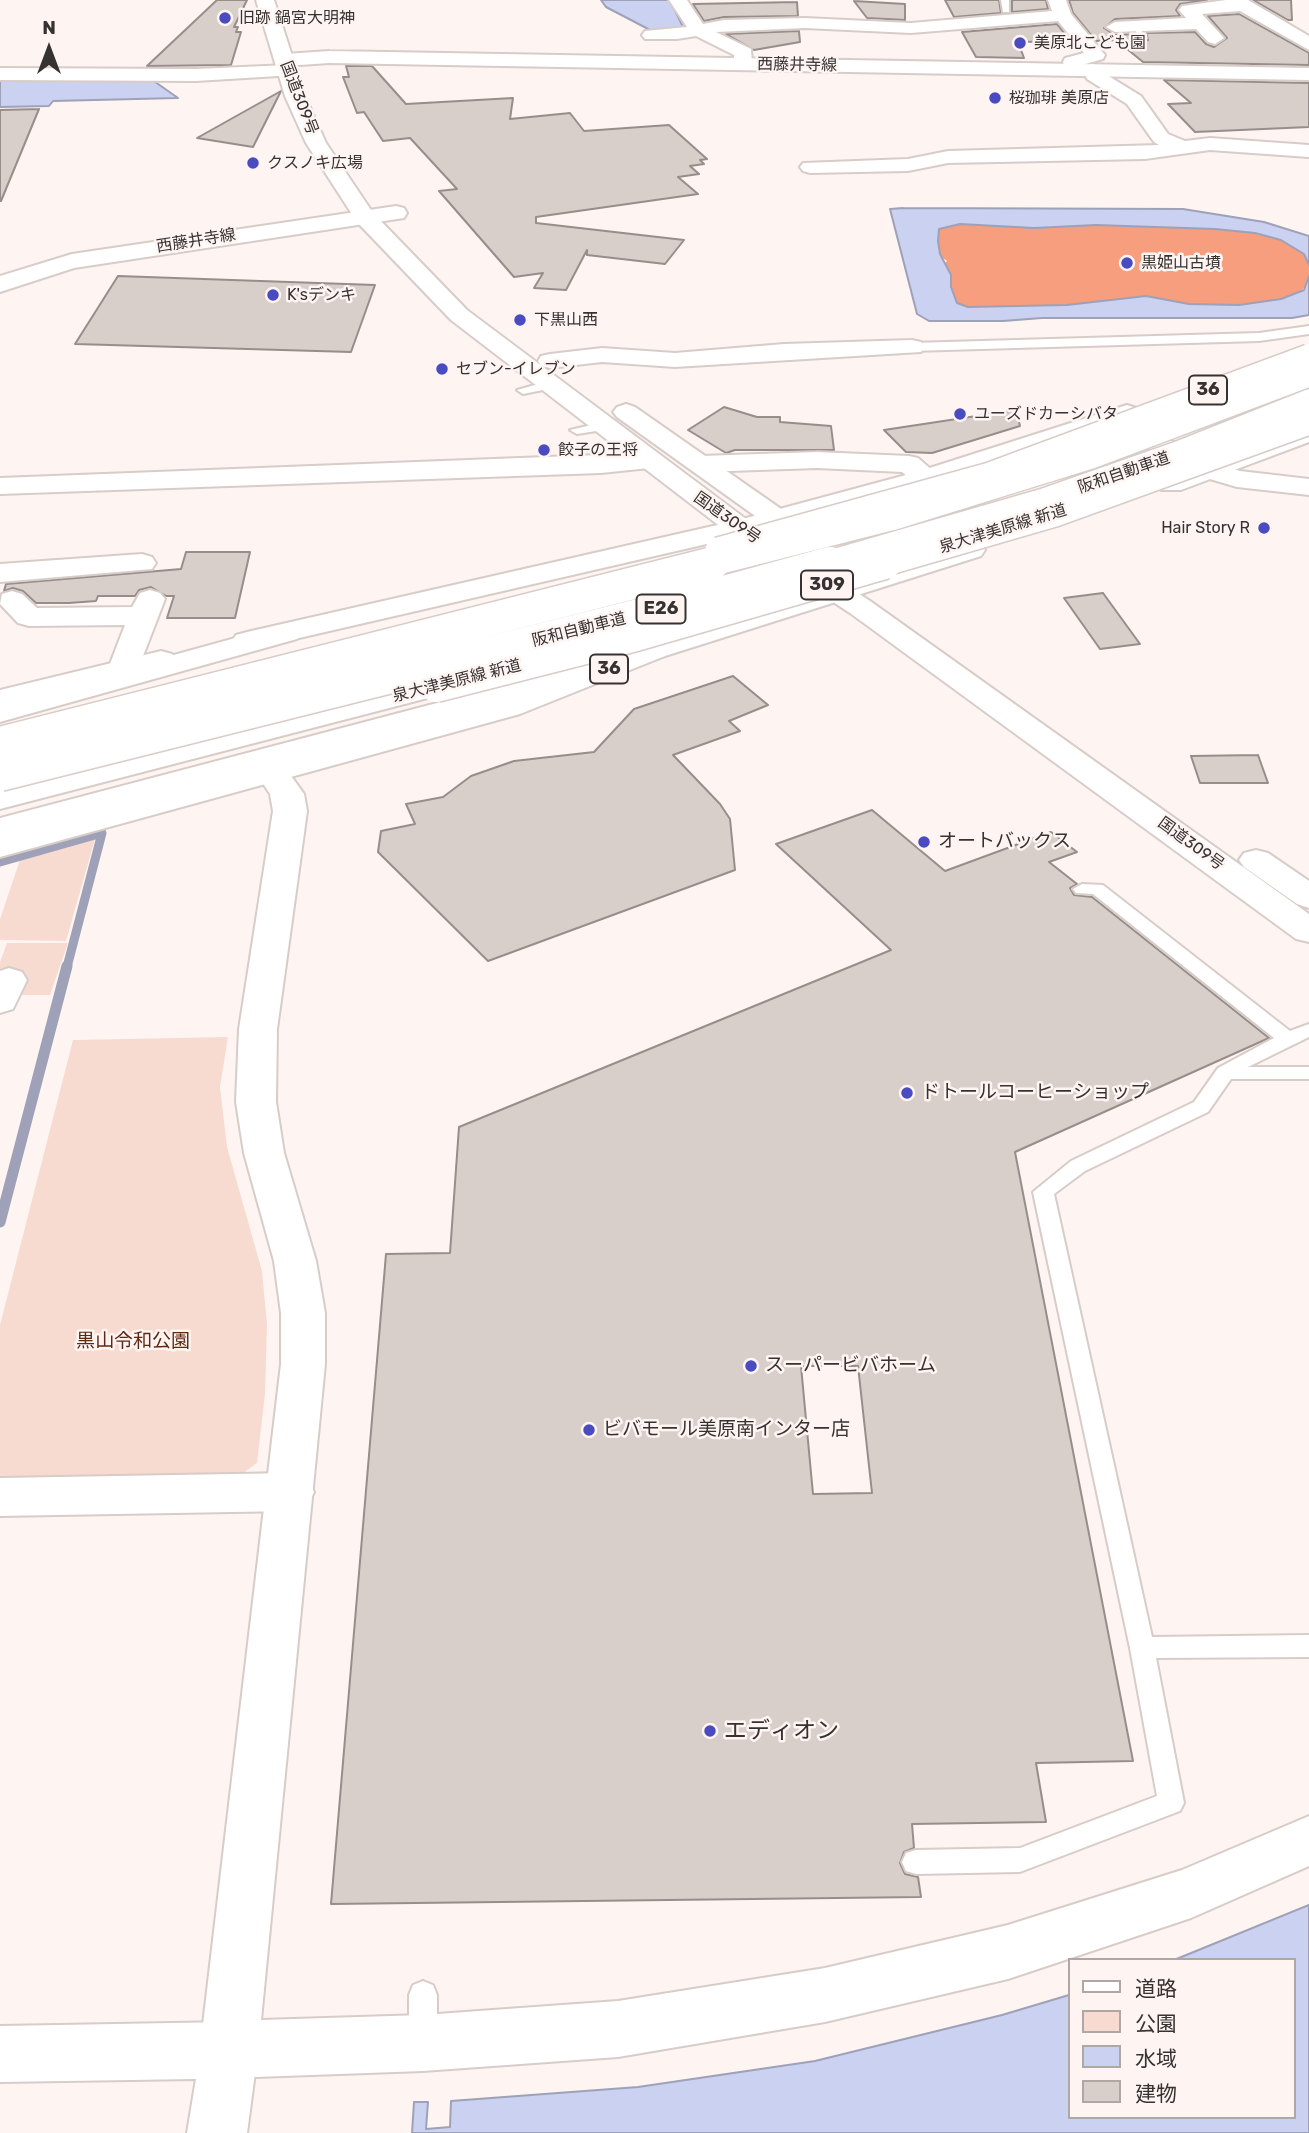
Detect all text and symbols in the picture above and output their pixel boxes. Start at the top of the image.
place label: 旧跡 鍋宮大明神 [239,8,355,28]
marker: 旧跡 鍋宮大明神 [217,10,233,26]
north arrow [14,14,84,84]
text: N [42,16,56,39]
place label: 美原北こども園 [1034,33,1146,53]
marker: 美原北こども園 [1012,35,1028,51]
street label: 西藤井寺線 [757,55,837,75]
street label: 国道309号 [276,58,322,138]
place label: 桜珈琲 美原店 [1009,88,1109,108]
marker: 桜珈琲 美原店 [987,90,1003,106]
place label: クスノキ広場 [267,153,363,173]
marker: クスノキ広場 [245,155,261,171]
street label: 西藤井寺線 [155,225,237,257]
place label: 黒姫山古墳 [1141,253,1221,273]
marker: 黒姫山古墳 [1119,255,1135,271]
place label: K'sデンキ [287,285,356,305]
marker: K'sデンキ [265,287,281,303]
place label: 下黒山西 [534,310,598,330]
marker: 下黒山西 [512,312,528,328]
place label: セブン-イレブン [456,359,576,379]
marker: セブン-イレブン [434,361,450,377]
road number: 36 [1189,376,1227,404]
place label: ユーズドカーシバタ [974,404,1118,424]
marker: ユーズドカーシバタ [952,406,968,422]
place label: 餃子の王将 [558,440,638,460]
marker: 餃子の王将 [536,442,552,458]
street label: 阪和自動車道 [1075,448,1173,498]
street label: 国道309号 [690,488,764,548]
street label: 泉大津美原線 新道 [937,501,1069,557]
place label: Hair Story R [1161,518,1250,538]
marker: Hair Story R [1256,520,1272,536]
road number: 309 [801,570,853,600]
road number: E26 [636,594,686,624]
street label: 阪和自動車道 [530,609,628,651]
road number: 36 [590,654,628,684]
street label: 泉大津美原線 新道 [391,656,523,706]
street label: 国道309号 [1154,814,1228,874]
place label: オートバックス [938,831,1071,853]
marker: オートバックス [916,834,932,850]
place label: ドトールコーヒーショップ [921,1082,1149,1104]
marker: ドトールコーヒーショップ [899,1085,915,1101]
park label: 黒山令和公園 [76,1331,190,1353]
place label: スーパービバホーム [765,1355,936,1377]
marker: スーパービバホーム [743,1358,759,1374]
place label: ビバモール美原南インター店 [603,1419,850,1441]
marker: ビバモール美原南インター店 [581,1422,597,1438]
place label: エディオン [724,1717,839,1745]
marker: エディオン [702,1723,718,1739]
legend [1068,1958,1295,2119]
text: 道路 [1135,1976,1177,2001]
text: 公園 [1135,2011,1177,2036]
text: 水域 [1135,2046,1177,2071]
text: 建物 [1135,2081,1177,2106]

